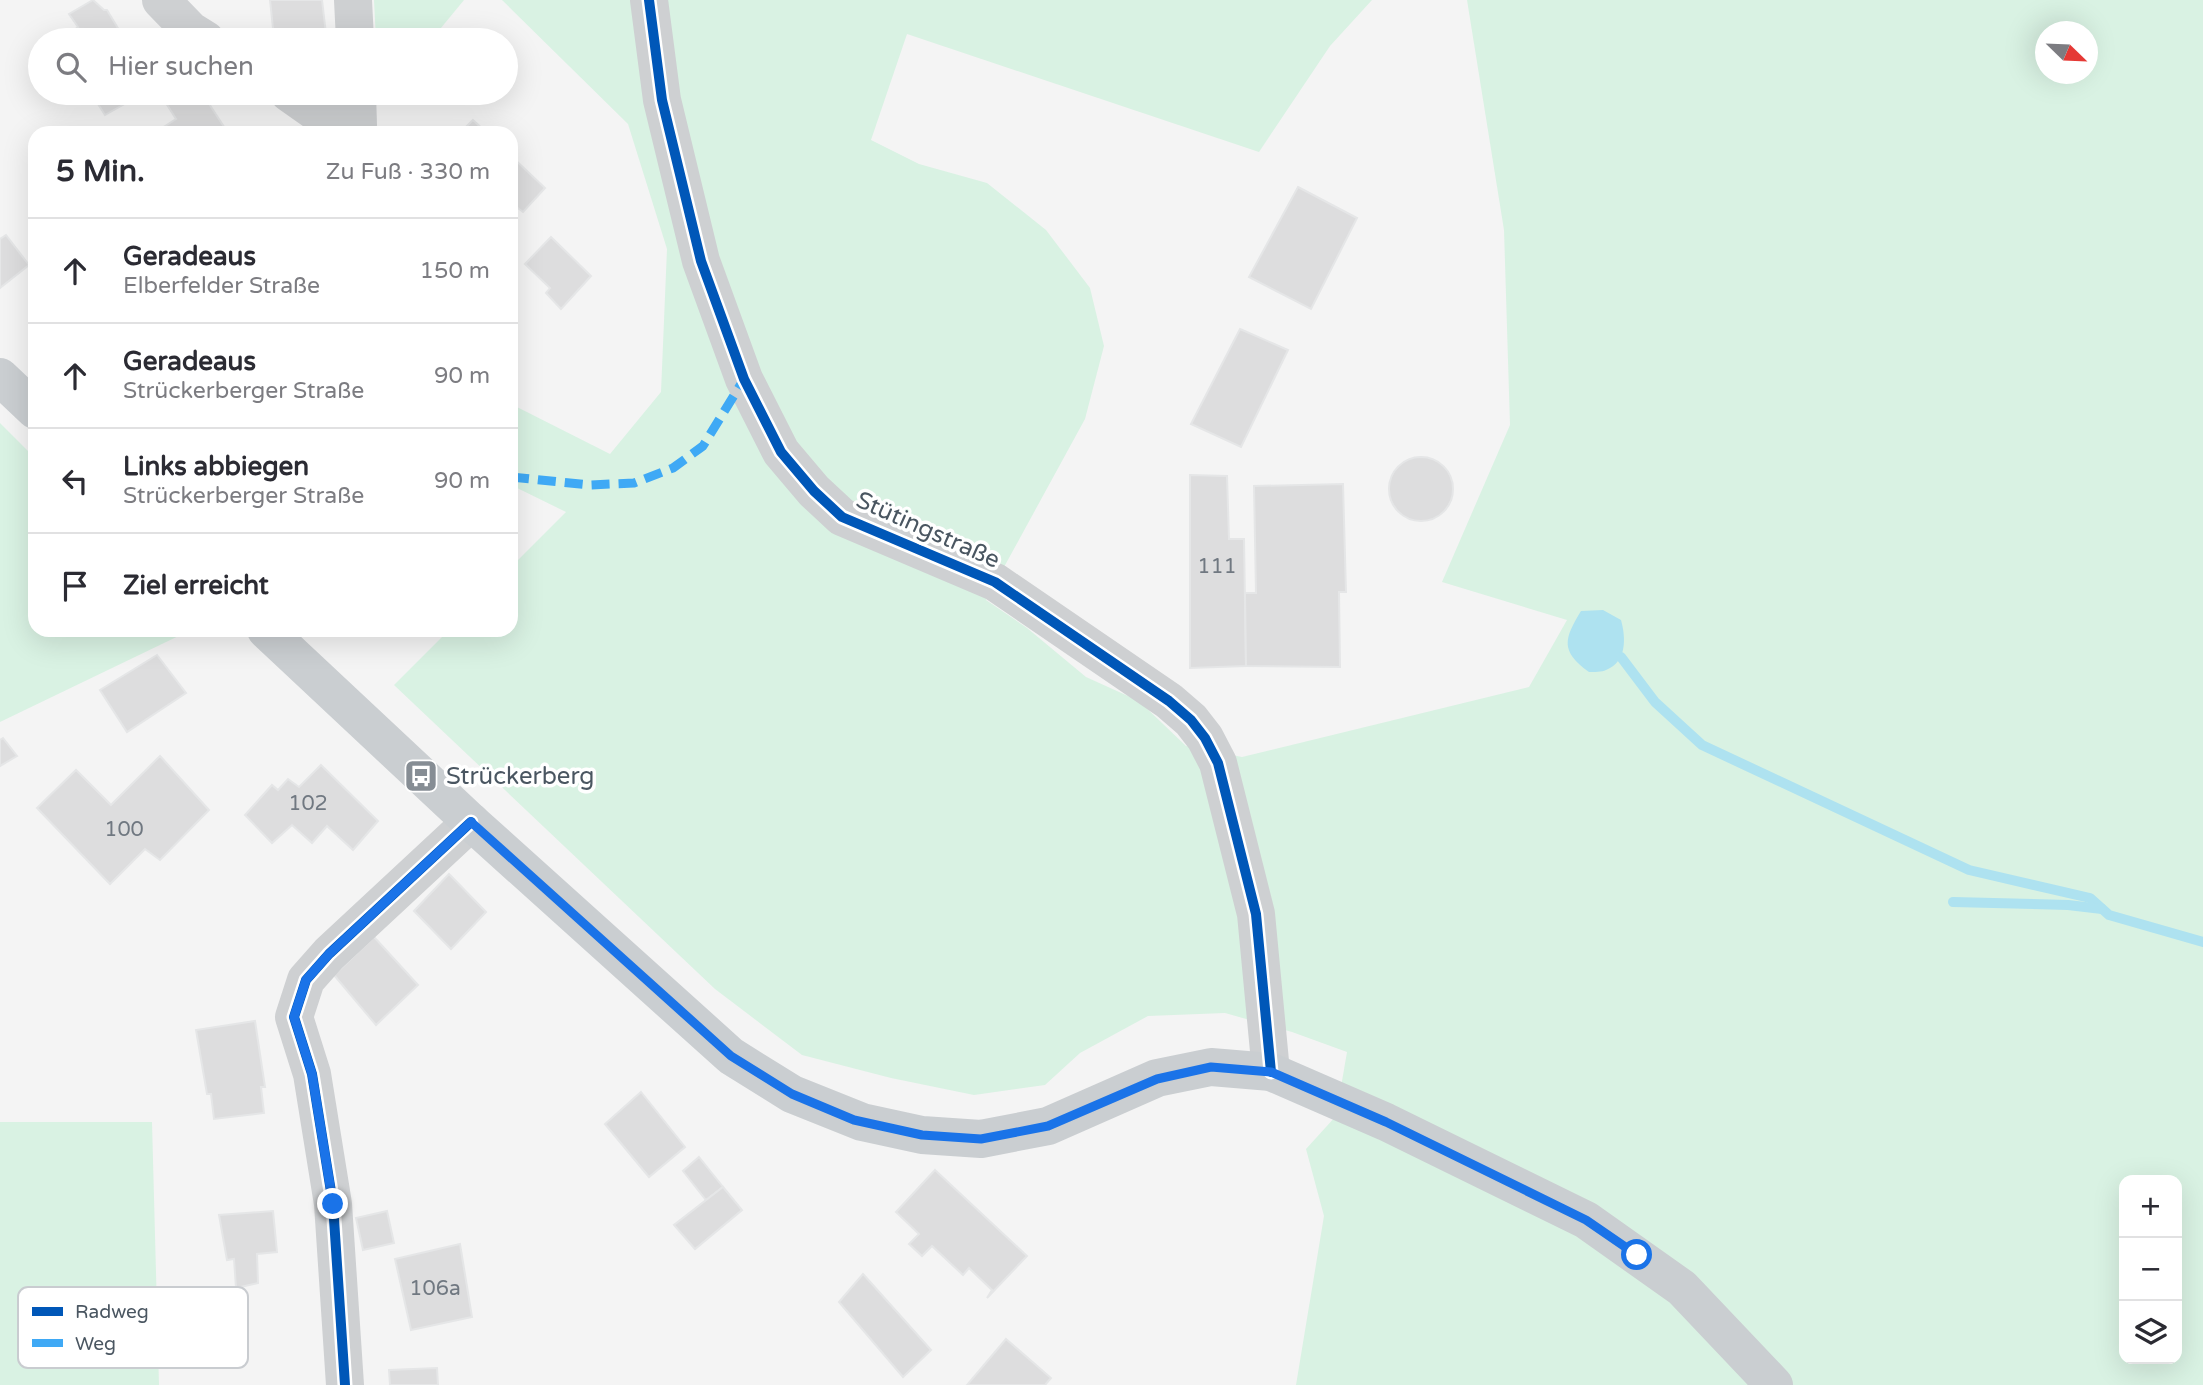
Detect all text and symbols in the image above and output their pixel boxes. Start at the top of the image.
north arrow [2035,21,2098,84]
search box [28,28,518,105]
icon: search [52,48,90,86]
text: Hier suchen [108,51,254,82]
text: 5 Min. [56,153,145,190]
text: Zu Fuß · 330 m [326,158,490,186]
text: Geradeaus [123,241,256,272]
icon: ahead [56,252,94,290]
text: 150 m [420,257,490,285]
text: Elberfelder Straße [123,272,320,300]
text: Geradeaus [123,346,256,377]
icon: ahead [56,357,94,395]
text: 90 m [434,362,490,390]
text: Strückerberger Straße [123,377,364,405]
text: Links abbiegen [123,451,309,482]
icon: left [56,462,94,500]
text: 90 m [434,467,490,495]
text: Strückerberger Straße [123,482,364,510]
street label: Stütingstraße [852,485,1004,575]
house number: 111 [1197,554,1237,579]
icon: arrive [56,567,94,605]
text: Ziel erreicht [123,570,269,601]
bus stop icon: Strückerberg [402,757,440,795]
place label: Strückerberg [446,762,594,791]
house number: 102 [288,791,328,816]
house number: 100 [104,817,144,842]
map controls [2119,1175,2182,1364]
button: + [2119,1175,2182,1238]
route end [317,1188,348,1219]
button: − [2119,1238,2182,1301]
route start [1621,1239,1652,1270]
house number: 106a [409,1276,461,1301]
legend [18,1287,248,1368]
text: Radweg [75,1301,149,1323]
button: layers [2119,1301,2182,1364]
text: Weg [75,1333,116,1355]

